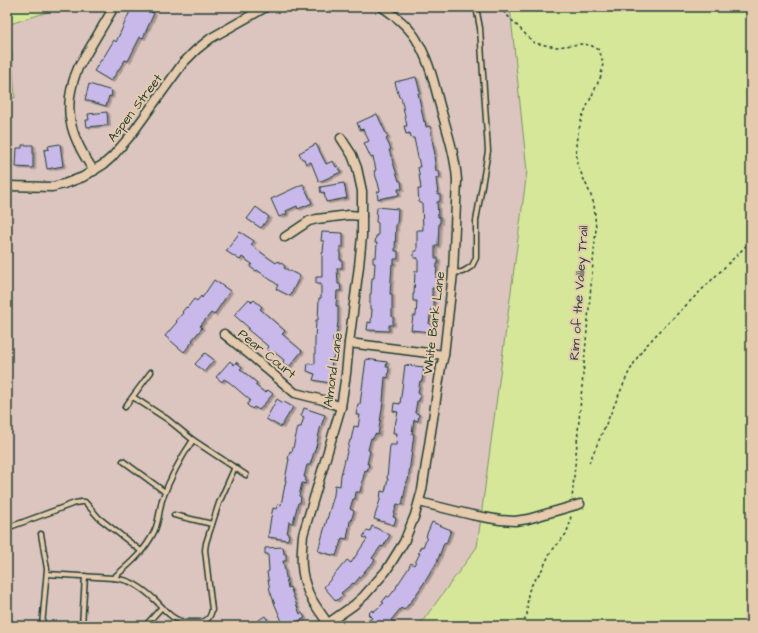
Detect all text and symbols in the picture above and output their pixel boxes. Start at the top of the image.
street label: Aspen Street [103,70,167,146]
street label: Rim of the Valley Trail [565,225,594,361]
street label: White Bark Lane [419,271,449,375]
street label: Pear Court [234,325,300,383]
street label: Almond Lane [319,331,347,409]

